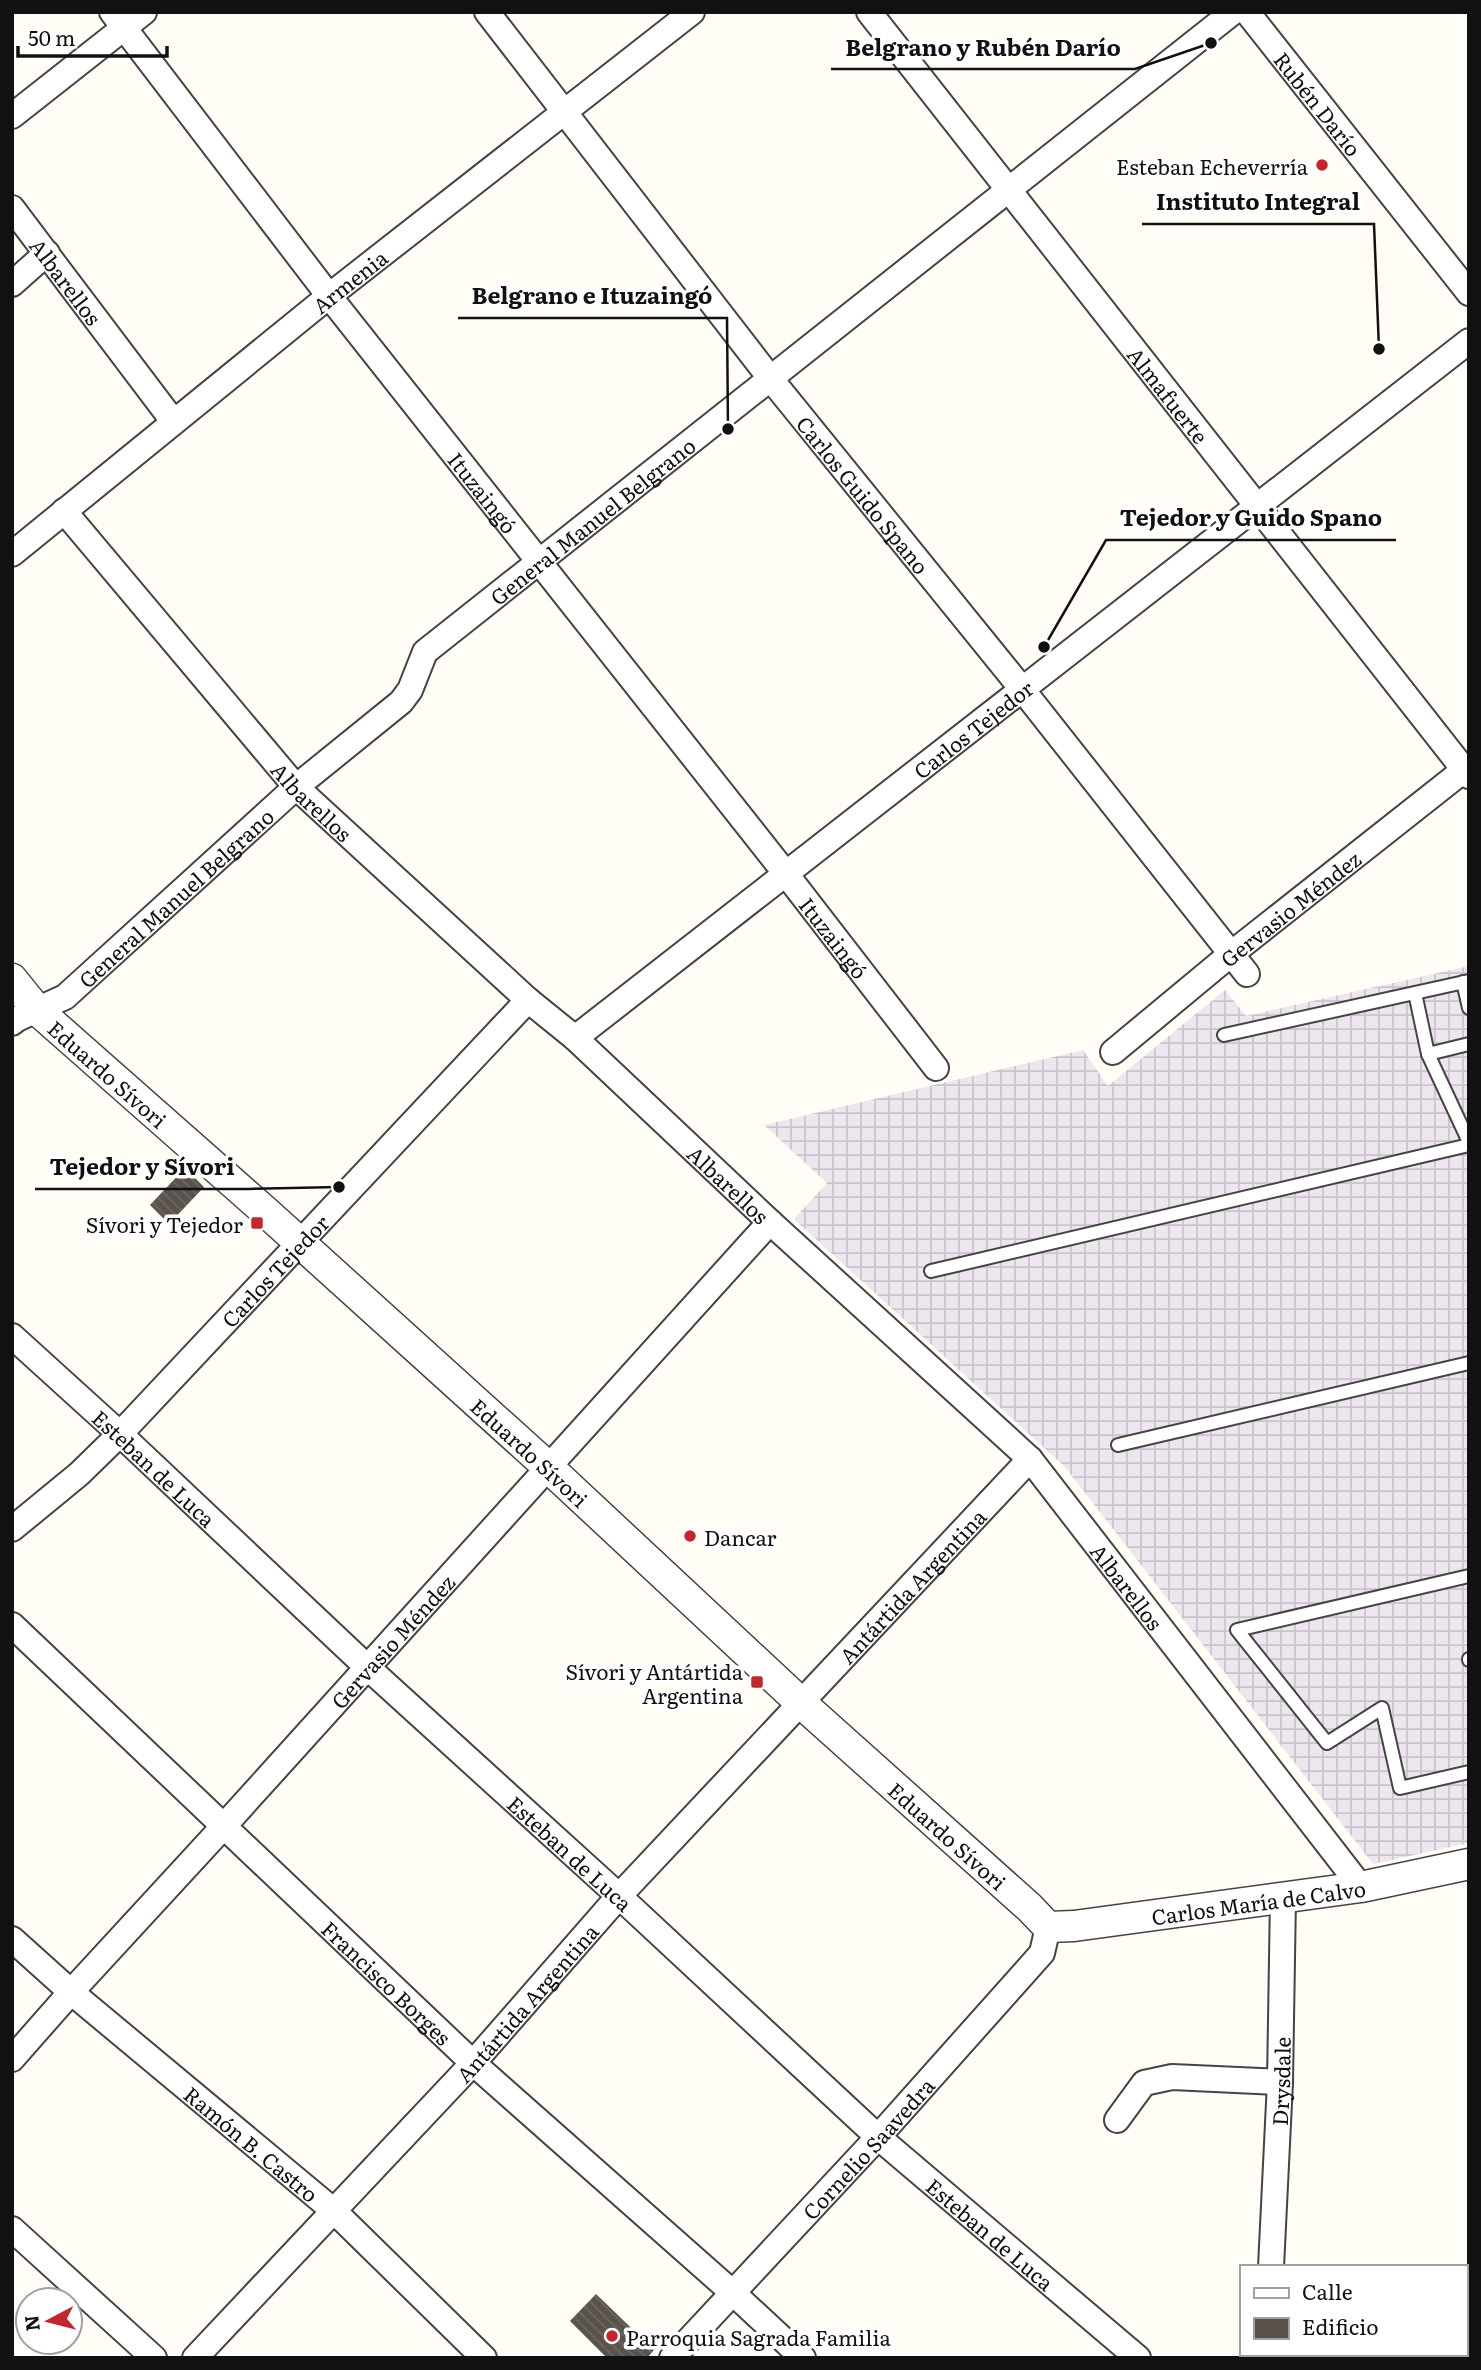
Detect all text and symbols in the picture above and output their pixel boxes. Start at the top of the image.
scale bar [18,14,166,58]
text: 50 m [28,21,75,52]
callout: Belgrano y Rubén Darío [831,25,1135,69]
text: Belgrano y Rubén Darío [845,29,1121,63]
street label: Rubén Darío [1268,44,1370,162]
place label: Esteban Echeverría [1116,150,1309,181]
marker: Esteban Echeverría [1314,157,1330,173]
callout: Instituto Integral [1142,180,1374,224]
text: Instituto Integral [1156,183,1360,217]
street label: Albarellos [24,231,110,331]
street label: Armenia [305,241,394,320]
callout: Belgrano e Ituzaingó [458,274,727,318]
text: Belgrano e Ituzaingó [472,277,712,311]
street label: Almafuerte [1121,339,1217,449]
street label: Carlos Guido Spano [790,408,938,580]
street label: General Manuel Belgrano [482,429,701,611]
street label: Ituzaingó [442,445,526,539]
callout: Tejedor y Guido Spano [1106,496,1396,540]
text: Tejedor y Guido Spano [1120,499,1382,533]
street label: Carlos Tejedor [906,671,1039,785]
street label: Albarellos [265,754,360,847]
street label: General Manuel Belgrano [71,800,280,994]
street label: Gervasio Méndez [1213,842,1366,973]
street label: Ituzaingó [793,890,876,984]
street label: Eduardo Sívori [42,1012,175,1134]
street label: Albarellos [681,1137,777,1230]
callout: Tejedor y Sívori [35,1145,248,1189]
text: Tejedor y Sívori [49,1148,235,1182]
street label: Carlos Tejedor [213,1207,335,1333]
place label: Sívori y Tejedor [86,1208,243,1239]
marker: Sívori y Tejedor [249,1215,265,1231]
street label: Eduardo Sívori [465,1390,596,1513]
street label: Esteban de Luca [86,1401,224,1533]
street label: Antártida Argentina [831,1500,993,1669]
place label: Dancar [704,1521,777,1552]
marker: Dancar [682,1528,698,1544]
street label: Albarellos [1084,1536,1171,1636]
street label: Gervasio Méndez [323,1567,461,1715]
place label: Sívori y Antártida Argentina [565,1655,744,1710]
marker: Sívori y Antártida Argentina [749,1674,765,1690]
street label: Eduardo Sívori [882,1774,1014,1896]
street label: Esteban de Luca [502,1787,641,1918]
street label: Carlos María de Calvo [1149,1871,1368,1931]
street label: Francisco Borges [316,1913,459,2051]
street label: Antártida Argentina [448,1915,605,2089]
street label: Drysdale [1262,2036,1296,2126]
street label: Cornelio Saavedra [794,2069,941,2225]
street label: Ramón B. Castro [178,2078,326,2208]
street label: Esteban de Luca [920,2170,1062,2297]
legend [1240,2265,1467,2356]
text: Calle [1302,2275,1353,2306]
north arrow [14,2286,84,2356]
text: Edificio [1302,2310,1378,2341]
text: N [16,2314,46,2333]
place label: Parroquia Sagrada Familia [626,2321,891,2352]
marker: Parroquia Sagrada Familia [604,2328,620,2344]

